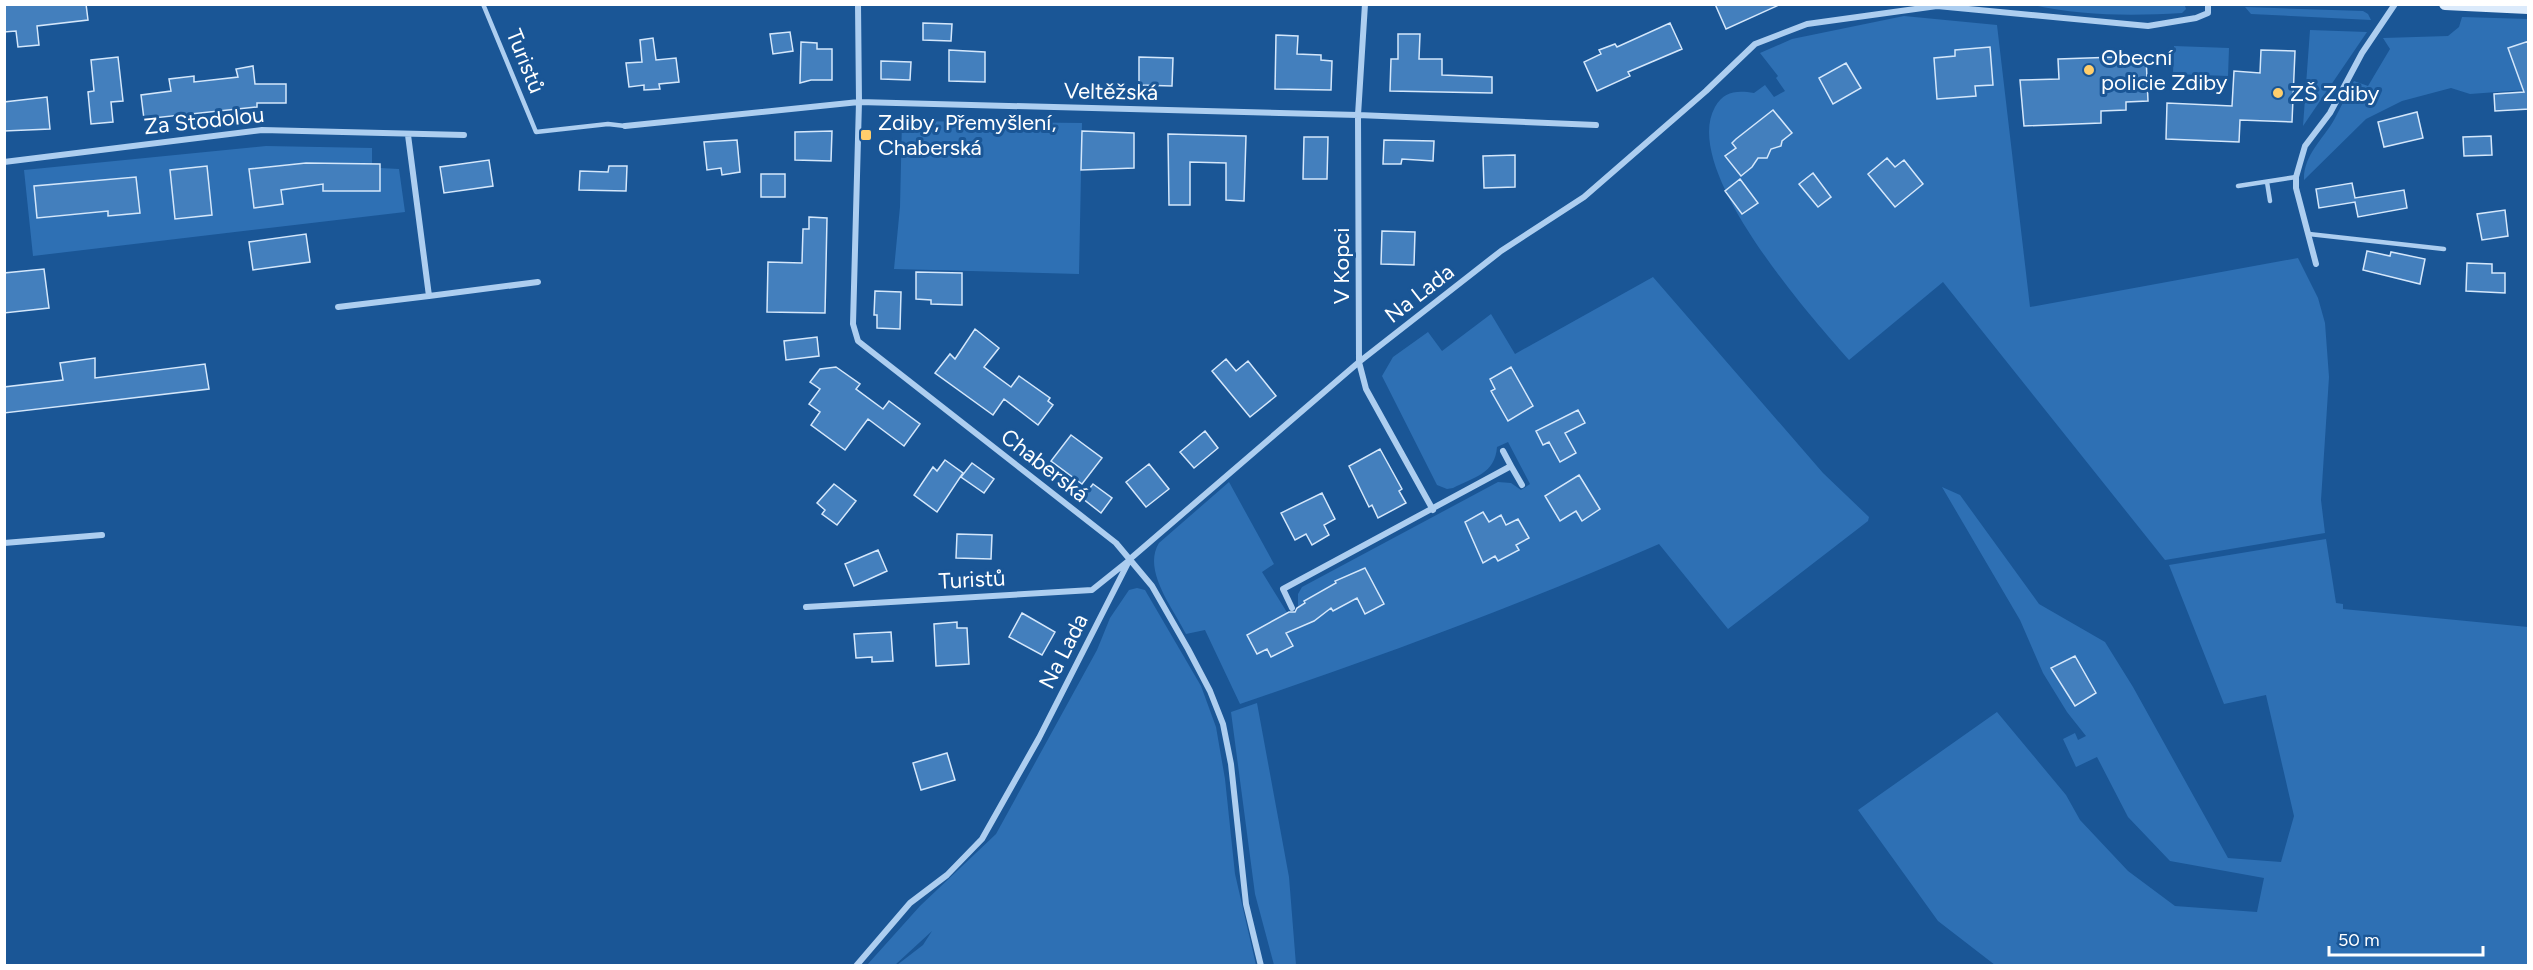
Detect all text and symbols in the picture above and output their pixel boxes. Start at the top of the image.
street label: Turistů [501,25,551,97]
place label: Obecní policie Zdiby [2101,44,2228,96]
marker: Obecní policie Zdiby [2082,63,2096,77]
street label: Veltěžská [1064,77,1158,106]
place label: ZŠ Zdiby [2290,80,2380,107]
marker: ZŠ Zdiby [2271,86,2285,100]
street label: Za Stodolou [143,101,266,140]
place label: Zdiby, Přemyšlení, Chaberská [878,109,1056,161]
marker: Zdiby, Přemyšlení, Chaberská [859,128,873,142]
street label: V Kopci [1328,228,1355,304]
street label: Na Lada [1379,258,1459,329]
street label: Chaberská [996,423,1094,508]
street label: Turistů [938,564,1006,595]
street label: Na Lada [1033,609,1094,693]
scale bar [2329,919,2484,957]
text: 50 m [2338,929,2380,951]

